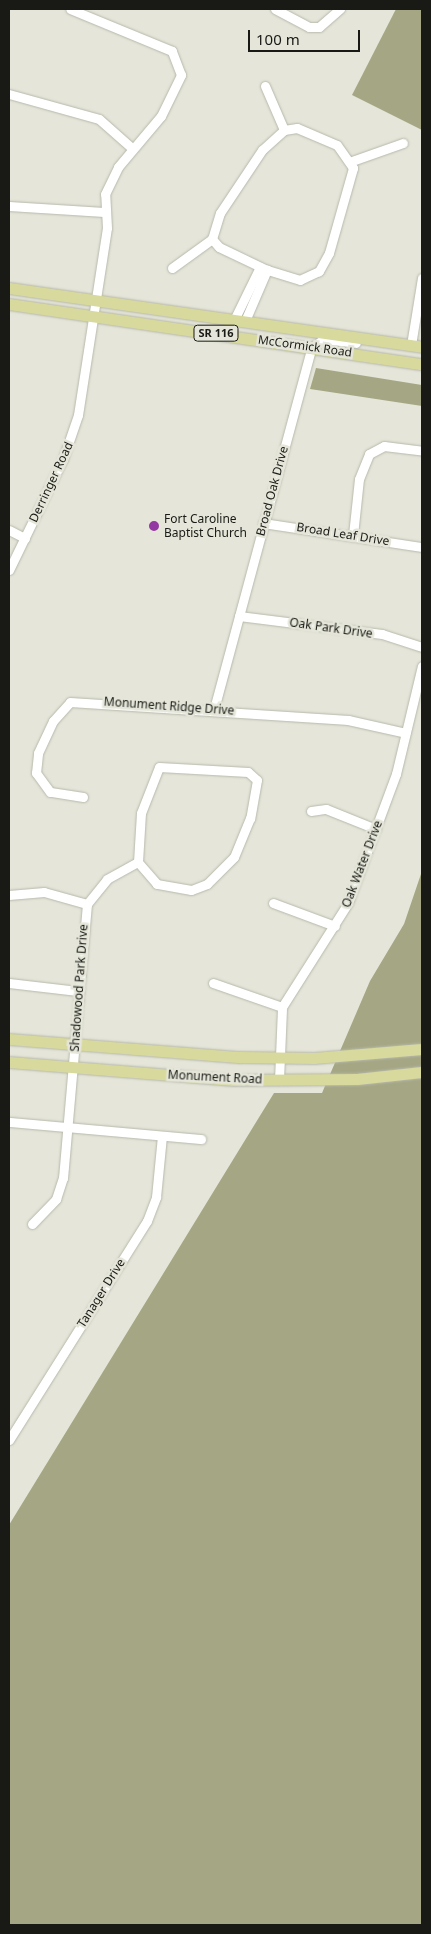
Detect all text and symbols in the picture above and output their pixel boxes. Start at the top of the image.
scale bar [251,20,364,52]
text: 100 m [256,29,300,49]
road number: SR 116 [192,324,240,342]
street label: McCormick Road [257,332,353,360]
street label: Derringer Road [26,440,76,524]
street label: Broad Oak Drive [253,445,291,537]
place label: Fort Caroline Baptist Church [164,512,247,540]
marker: Fort Caroline Baptist Church [148,520,160,532]
street label: Broad Leaf Drive [296,520,390,548]
street label: Oak Park Drive [289,615,373,641]
street label: Monument Ridge Drive [103,694,235,718]
street label: Oak Water Drive [339,818,385,910]
street label: Shadowood Park Drive [67,924,91,1052]
street label: Monument Road [167,1067,263,1087]
street label: Tanager Drive [74,1256,128,1330]

